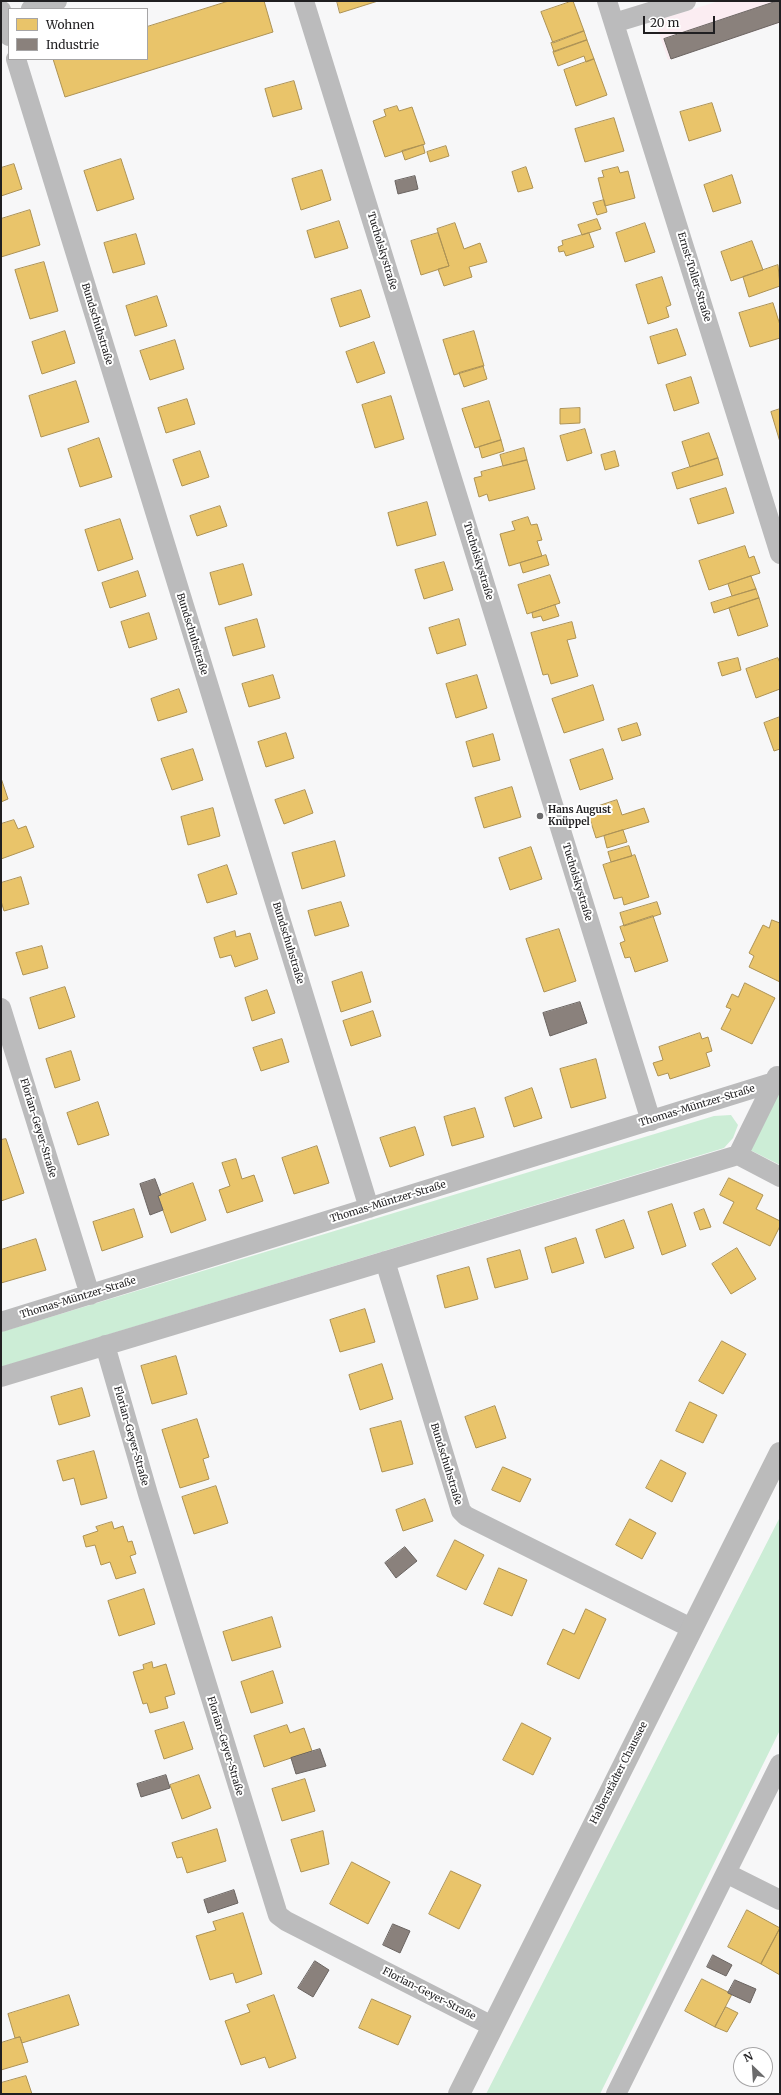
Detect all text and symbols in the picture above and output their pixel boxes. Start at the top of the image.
legend [8,8,148,60]
scale bar [645,8,717,34]
text: 20 m [650,15,679,30]
text: Wohnen [46,17,94,32]
text: Industrie [46,37,99,52]
street label: Tucholskystraße [364,211,400,291]
street label: Ernst-Toller-Straße [675,231,713,323]
street label: Bundschuhstraße [79,282,115,366]
street label: Tucholskystraße [460,521,496,601]
street label: Bundschuhstraße [174,592,210,676]
place label: Hans August Knüppel [548,804,611,828]
marker: Hans August Knüppel [535,811,545,821]
street label: Tucholskystraße [559,842,595,922]
street label: Bundschuhstraße [270,901,306,985]
street label: Florian-Geyer-Straße [17,1077,59,1179]
street label: Thomas-Müntzer-Straße [638,1083,756,1129]
street label: Thomas-Müntzer-Straße [329,1179,447,1225]
street label: Thomas-Müntzer-Straße [19,1275,137,1321]
street label: Florian-Geyer-Straße [111,1385,151,1487]
street label: Bundschuhstraße [428,1422,464,1506]
street label: Florian-Geyer-Straße [204,1695,246,1797]
street label: Halberstädter Chaussee [588,1720,650,1826]
street label: Florian-Geyer-Straße [380,1965,478,2023]
north arrow [733,2047,773,2087]
text: N [741,2049,755,2065]

